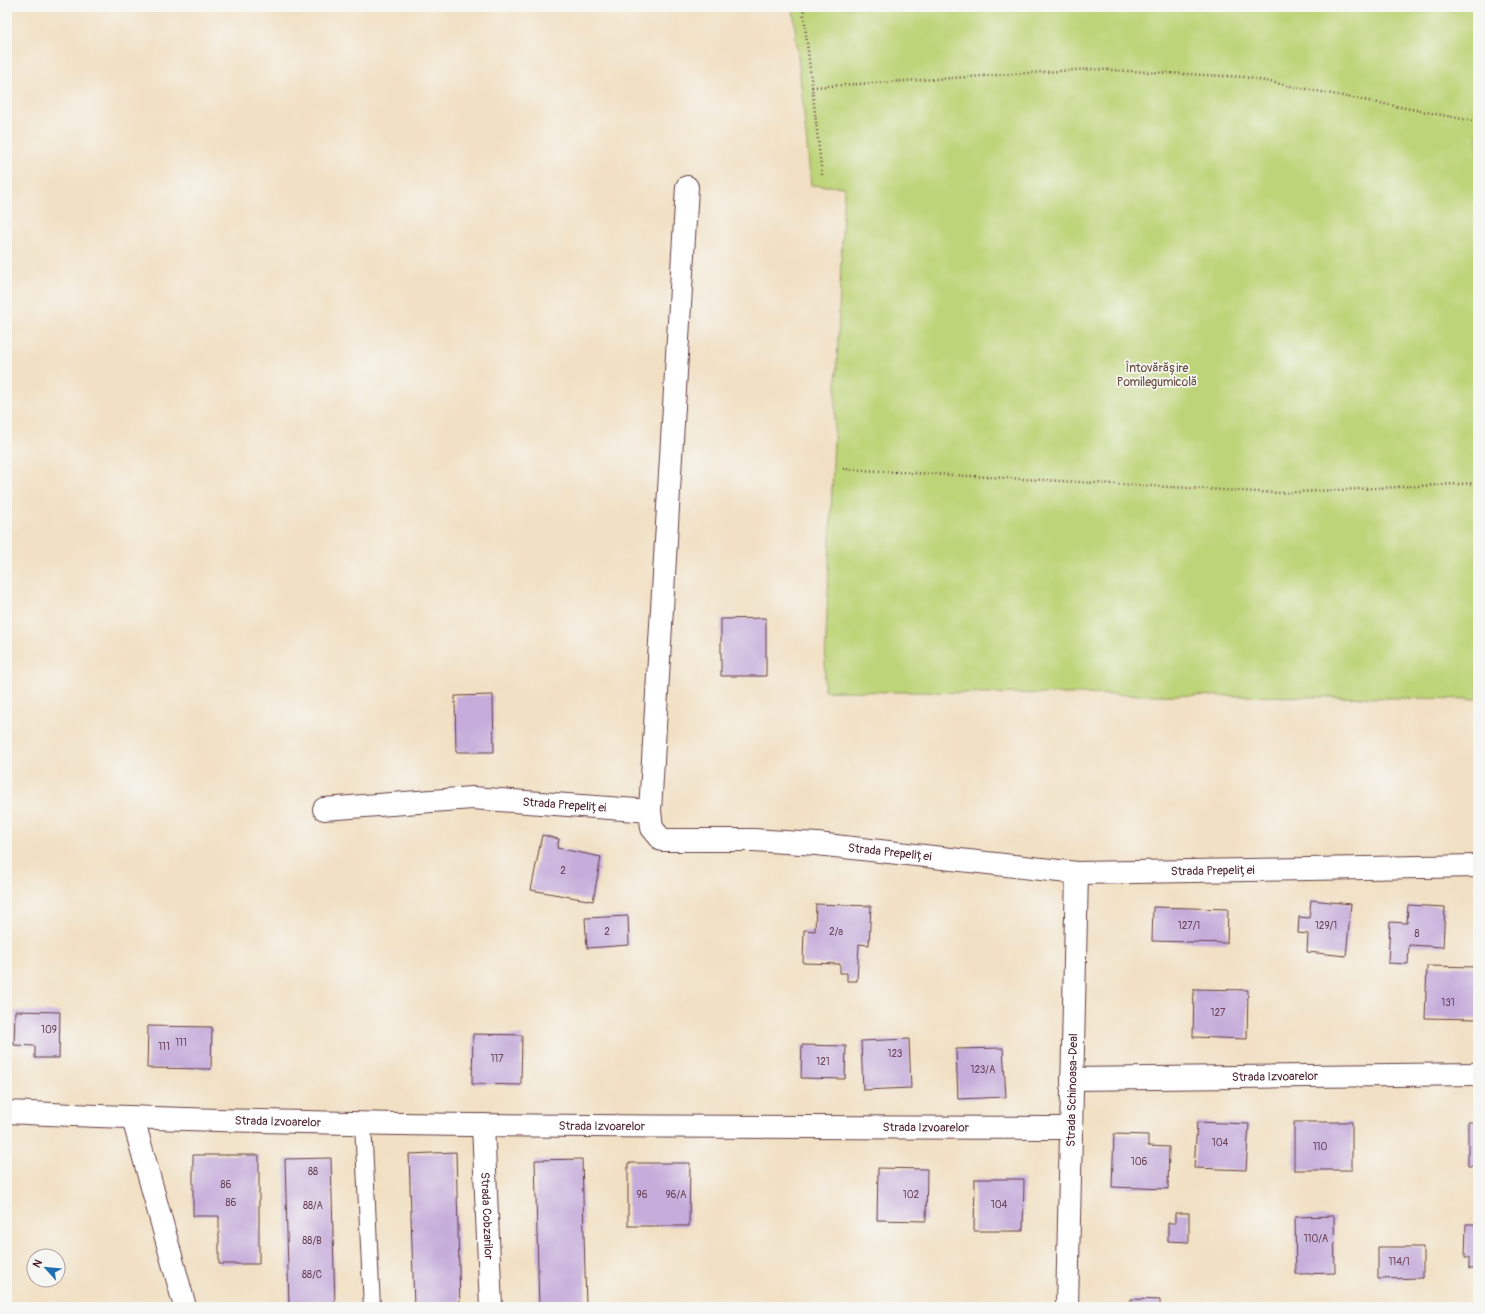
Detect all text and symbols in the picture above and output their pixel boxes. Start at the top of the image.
park label: Întovărășire Pomilegumicolă [1117,360,1197,390]
street label: Strada Prepeliței [522,794,607,815]
street label: Strada Prepeliței [847,840,932,864]
street label: Strada Prepeliței [1170,862,1255,879]
house number: 2 [560,865,566,877]
house number: 127/1 [1178,920,1200,932]
house number: 129/1 [1315,920,1337,932]
house number: 2 [604,926,610,938]
house number: 2/a [829,926,843,938]
house number: 8 [1414,928,1420,940]
house number: 131 [1441,997,1455,1009]
house number: 127 [1211,1007,1226,1019]
house number: 109 [41,1024,57,1036]
street label: Strada Schinoasa-Deal [1063,1033,1081,1147]
house number: 111 [175,1037,187,1049]
house number: 111 [158,1041,170,1053]
house number: 123 [888,1048,903,1060]
house number: 117 [490,1053,504,1065]
house number: 121 [816,1056,830,1068]
house number: 123/A [971,1064,996,1076]
street label: Strada Izvoarelor [1232,1068,1319,1085]
street label: Strada Izvoarelor [234,1113,322,1130]
street label: Strada Izvoarelor [558,1118,646,1134]
street label: Strada Izvoarelor [883,1120,970,1135]
house number: 104 [1212,1137,1228,1149]
house number: 110 [1313,1141,1327,1153]
house number: 106 [1131,1156,1147,1168]
house number: 88 [308,1166,318,1178]
street label: Strada Cobzarilor [478,1172,496,1261]
house number: 86 [221,1179,232,1191]
house number: 96 [637,1189,648,1201]
house number: 96/A [665,1189,687,1201]
house number: 102 [903,1189,920,1201]
house number: 86 [226,1197,237,1209]
house number: 104 [991,1199,1007,1211]
house number: 88/A [303,1200,324,1212]
house number: 110/A [1304,1233,1329,1245]
house number: 88/B [302,1235,322,1247]
north arrow [26,1248,66,1288]
house number: 114/1 [1388,1256,1410,1268]
text: N [30,1257,45,1270]
house number: 88/C [302,1269,322,1281]

